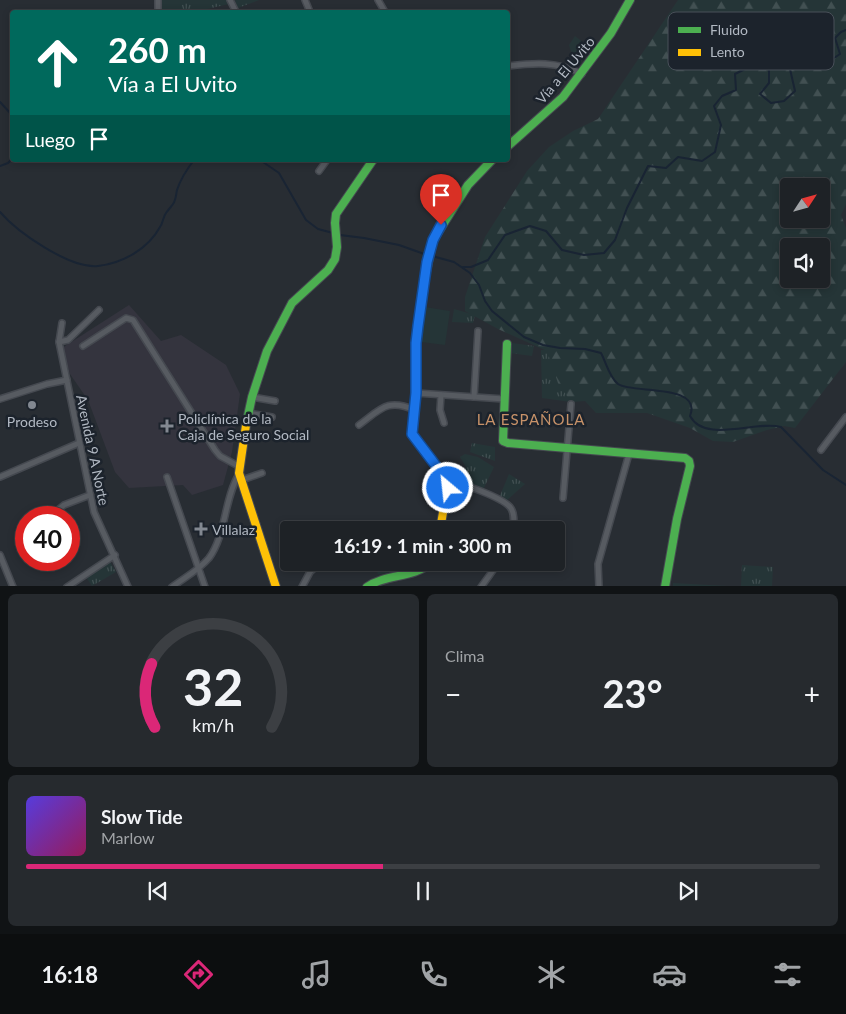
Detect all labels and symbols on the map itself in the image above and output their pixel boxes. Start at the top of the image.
legend [668,12,834,70]
text: Fluido [710,21,748,38]
street label: Vía a El Uvito [532,33,598,107]
text: Lento [710,43,745,60]
pin [420,174,462,225]
north arrow [780,178,830,228]
street label: Avenida 9 A Norte [73,393,113,507]
marker: Prodeso [26,399,38,411]
place label: Policlínica de la Caja de Seguro Social [178,410,309,443]
district label: LA ESPAÑOLA [477,410,585,428]
place label: Prodeso [7,413,57,430]
marker: Policlínica de la Caja de Seguro Social [160,419,174,433]
position arrow [421,461,473,513]
speed limit sign: 40 [15,506,80,571]
place label: Villalaz [212,521,255,538]
marker: Villalaz [194,522,208,536]

